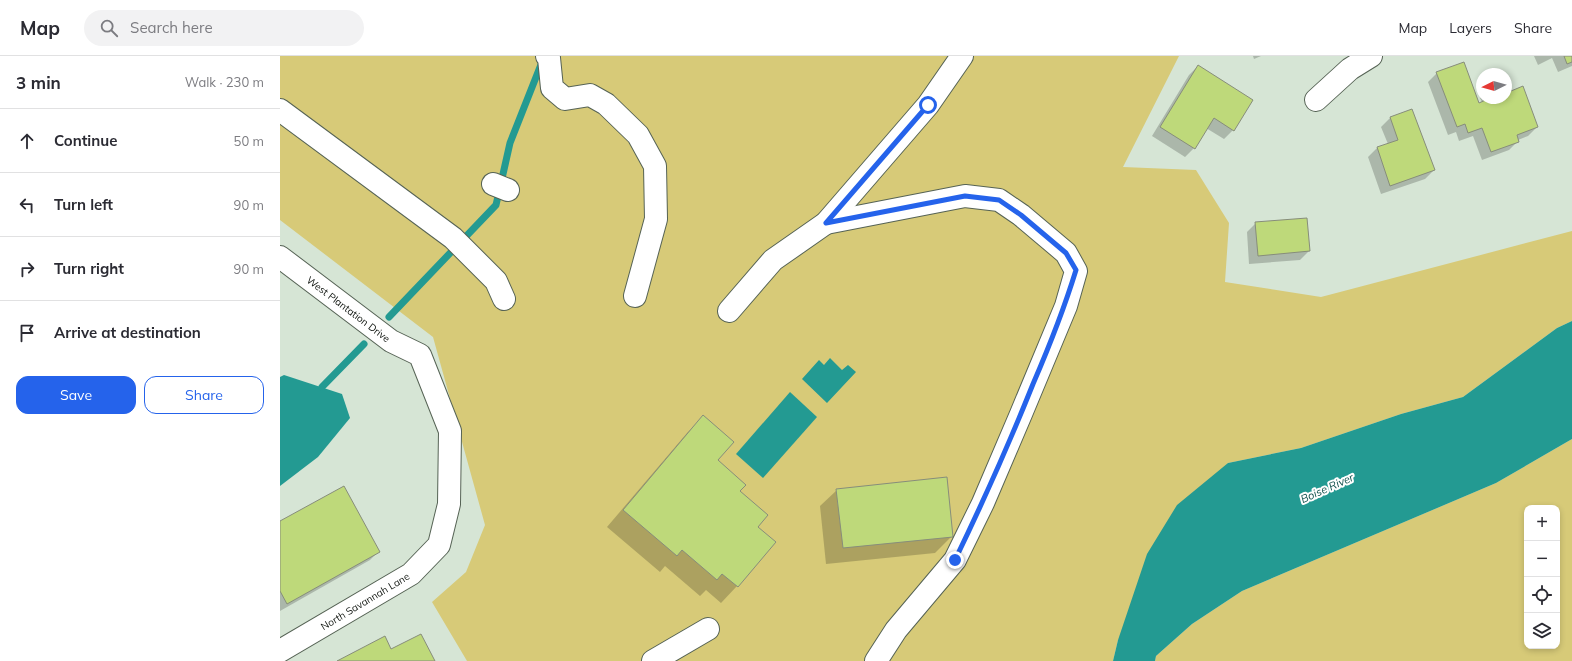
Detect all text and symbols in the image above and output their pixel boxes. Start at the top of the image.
search box [84,10,364,46]
text: Map [20,16,60,40]
icon: search [98,17,120,39]
text: Search here [130,18,213,37]
text: Map [1398,19,1427,37]
text: Layers [1449,19,1492,37]
text: Share [1514,19,1552,37]
north arrow [1476,68,1512,104]
text: 3 min [16,72,61,93]
text: Walk · 230 m [185,74,264,90]
route start [919,96,937,114]
icon: ahead [16,130,38,152]
text: Continue [54,131,117,150]
text: 50 m [234,133,264,149]
icon: left [16,194,38,216]
text: Turn left [54,195,113,214]
text: 90 m [234,197,264,213]
icon: right [16,258,38,280]
text: Turn right [54,259,124,278]
text: 90 m [234,261,264,277]
street label: West Plantation Drive [304,273,393,345]
icon: arrive [16,322,38,344]
text: Arrive at destination [54,323,201,342]
button: Save [16,376,136,414]
button: Share [144,376,264,414]
water label: Boise River [1298,470,1357,506]
map controls [1524,505,1560,649]
button: + [1524,505,1560,541]
button: − [1524,541,1560,577]
route end [946,551,964,569]
street label: North Savannah Lane [318,570,412,633]
button: locate [1524,577,1560,613]
button: layers [1524,613,1560,649]

